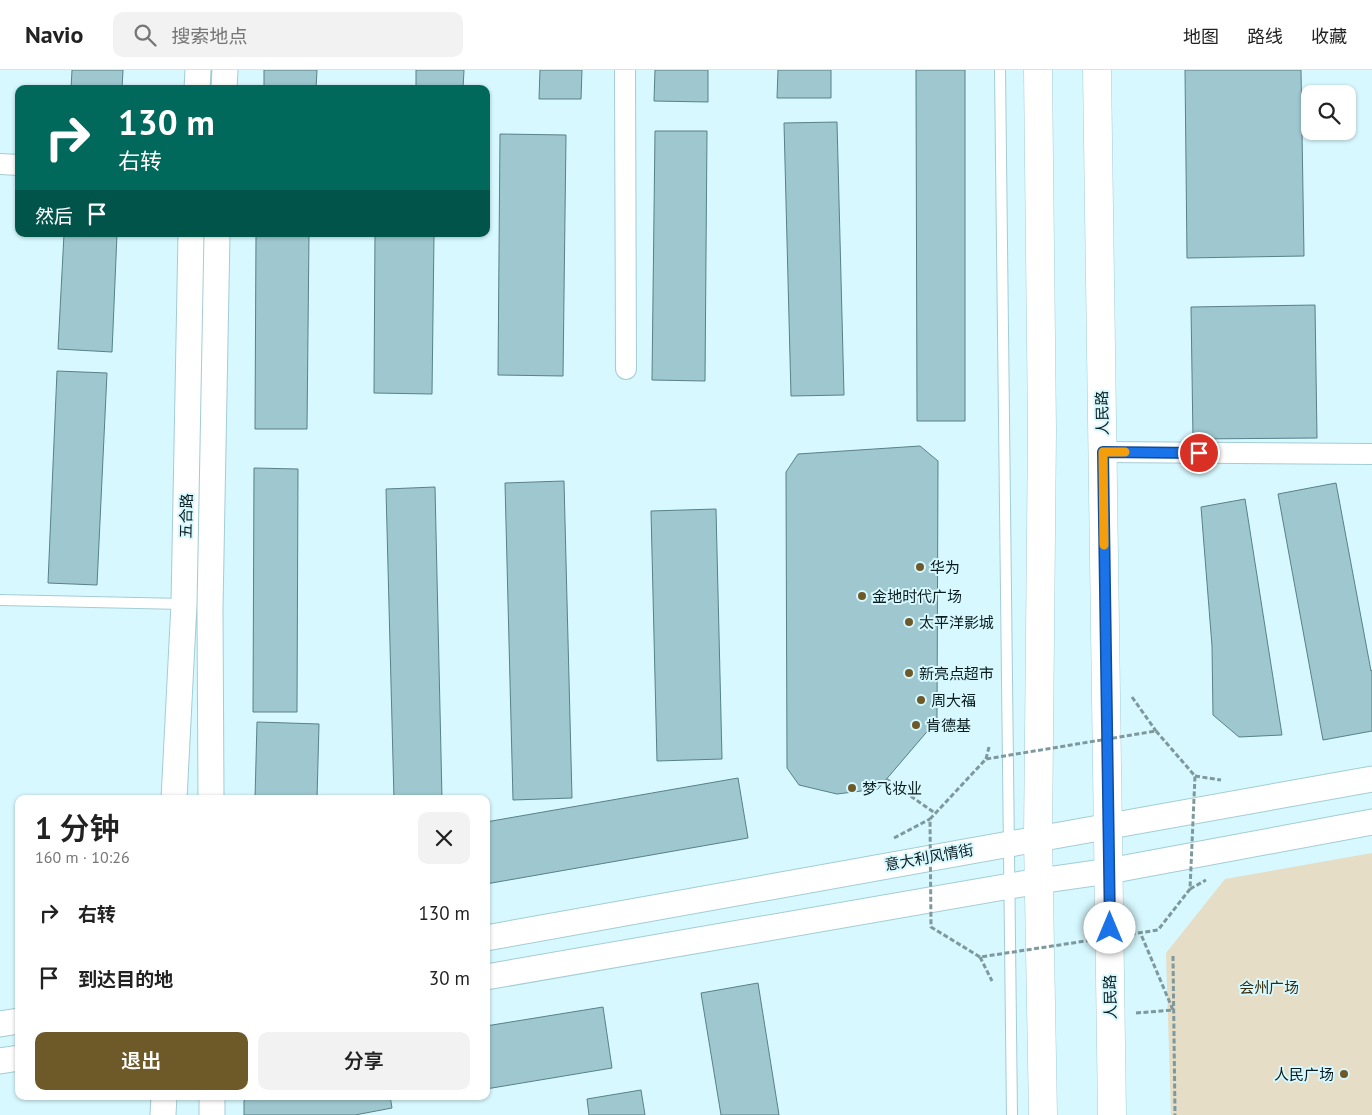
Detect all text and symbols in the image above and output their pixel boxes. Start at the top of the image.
search box [113,12,463,57]
text: Navio [25,19,83,50]
icon: search [131,21,159,49]
text: 搜索地点 [171,24,247,48]
text: 地图 [1183,25,1219,48]
text: 路线 [1247,25,1283,48]
text: 收藏 [1311,25,1347,48]
map controls [1301,85,1356,140]
button: search [1301,85,1356,140]
text: 130 m [118,99,215,145]
icon: right [35,105,100,170]
text: 右转 [118,147,162,175]
icon: arrive [83,200,111,228]
text: 然后 [35,204,73,228]
street label: 人民路 [1092,390,1112,436]
pin [1178,432,1220,474]
icon: arrive [1185,439,1213,467]
street label: 五合路 [176,493,196,539]
place label: 华为 [930,558,960,577]
marker: 华为 [914,561,926,573]
place label: 金地时代广场 [872,587,962,606]
marker: 金地时代广场 [856,590,868,602]
place label: 太平洋影城 [919,613,994,632]
marker: 太平洋影城 [903,616,915,628]
place label: 新亮点超市 [919,664,994,683]
marker: 新亮点超市 [903,667,915,679]
place label: 周大福 [931,691,976,710]
marker: 周大福 [915,694,927,706]
place label: 肯德基 [926,716,971,735]
marker: 肯德基 [910,719,922,731]
place label: 梦飞妆业 [862,779,922,798]
marker: 梦飞妆业 [846,782,858,794]
text: 1 分钟 [35,808,120,847]
button: close [418,812,470,864]
street label: 意大利风情街 [883,840,975,874]
text: 160 m · 10:26 [35,847,130,867]
icon: right [35,899,63,927]
text: 130 m [418,901,470,925]
position arrow [1083,901,1135,953]
text: 右转 [78,902,116,926]
icon: arrive [35,964,63,992]
text: 30 m [429,966,470,990]
text: 到达目的地 [78,967,173,991]
street label: 人民路 [1100,974,1120,1020]
park label: 会州广场 [1239,978,1299,997]
button: 退出 [35,1032,248,1090]
button: 分享 [258,1032,470,1090]
place label: 人民广场 [1274,1065,1334,1084]
marker: 人民广场 [1338,1068,1350,1080]

